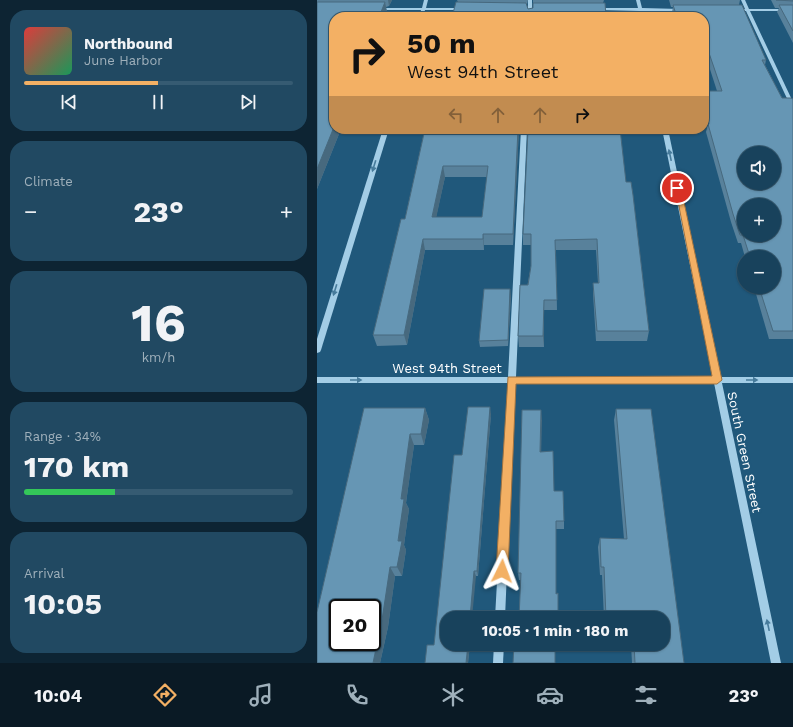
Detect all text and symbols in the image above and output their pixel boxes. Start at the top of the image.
text: 50 m [407,27,476,60]
icon: right [341,28,393,80]
text: Northbound [84,35,173,53]
text: June Harbor [84,53,163,68]
text: West 94th Street [407,61,558,82]
icon: previous [58,91,80,113]
icon: pause [147,91,169,113]
icon: next [237,91,259,113]
icon: left [445,104,467,126]
icon: ahead [487,104,509,126]
icon: ahead [529,104,551,126]
icon: right [571,104,593,126]
map controls [737,146,781,294]
button: sound [737,146,781,190]
one-way arrow [667,149,673,161]
one-way arrow [371,161,377,173]
pin [660,171,694,205]
text: Climate [24,174,73,189]
icon: arrive [666,177,688,199]
text: 23° [133,194,184,229]
button: + [737,198,781,242]
text: − [24,199,37,224]
text: + [280,199,293,224]
button: − [737,250,781,294]
one-way arrow [332,285,338,297]
text: 16 [131,293,186,354]
text: km/h [142,350,175,365]
street label: West 94th Street [392,361,502,376]
one-way arrow [350,377,363,383]
one-way arrow [746,377,759,383]
street label: South Green Street [724,390,765,514]
text: Range · 34% [24,429,101,444]
text: 170 km [24,449,129,484]
position arrow [481,550,523,592]
text: Arrival [24,566,65,581]
text: 10:05 [24,586,102,621]
speed limit sign: 20 [329,599,381,651]
one-way arrow [765,619,771,631]
text: 10:05 · 1 min · 180 m [482,622,628,640]
icon: directions [151,681,179,709]
icon: music [247,681,275,709]
icon: phone [343,681,371,709]
icon: climate [439,681,467,709]
icon: car [536,681,564,709]
icon: filters [632,681,660,709]
text: 10:04 [34,685,82,706]
text: 23° [728,685,759,706]

